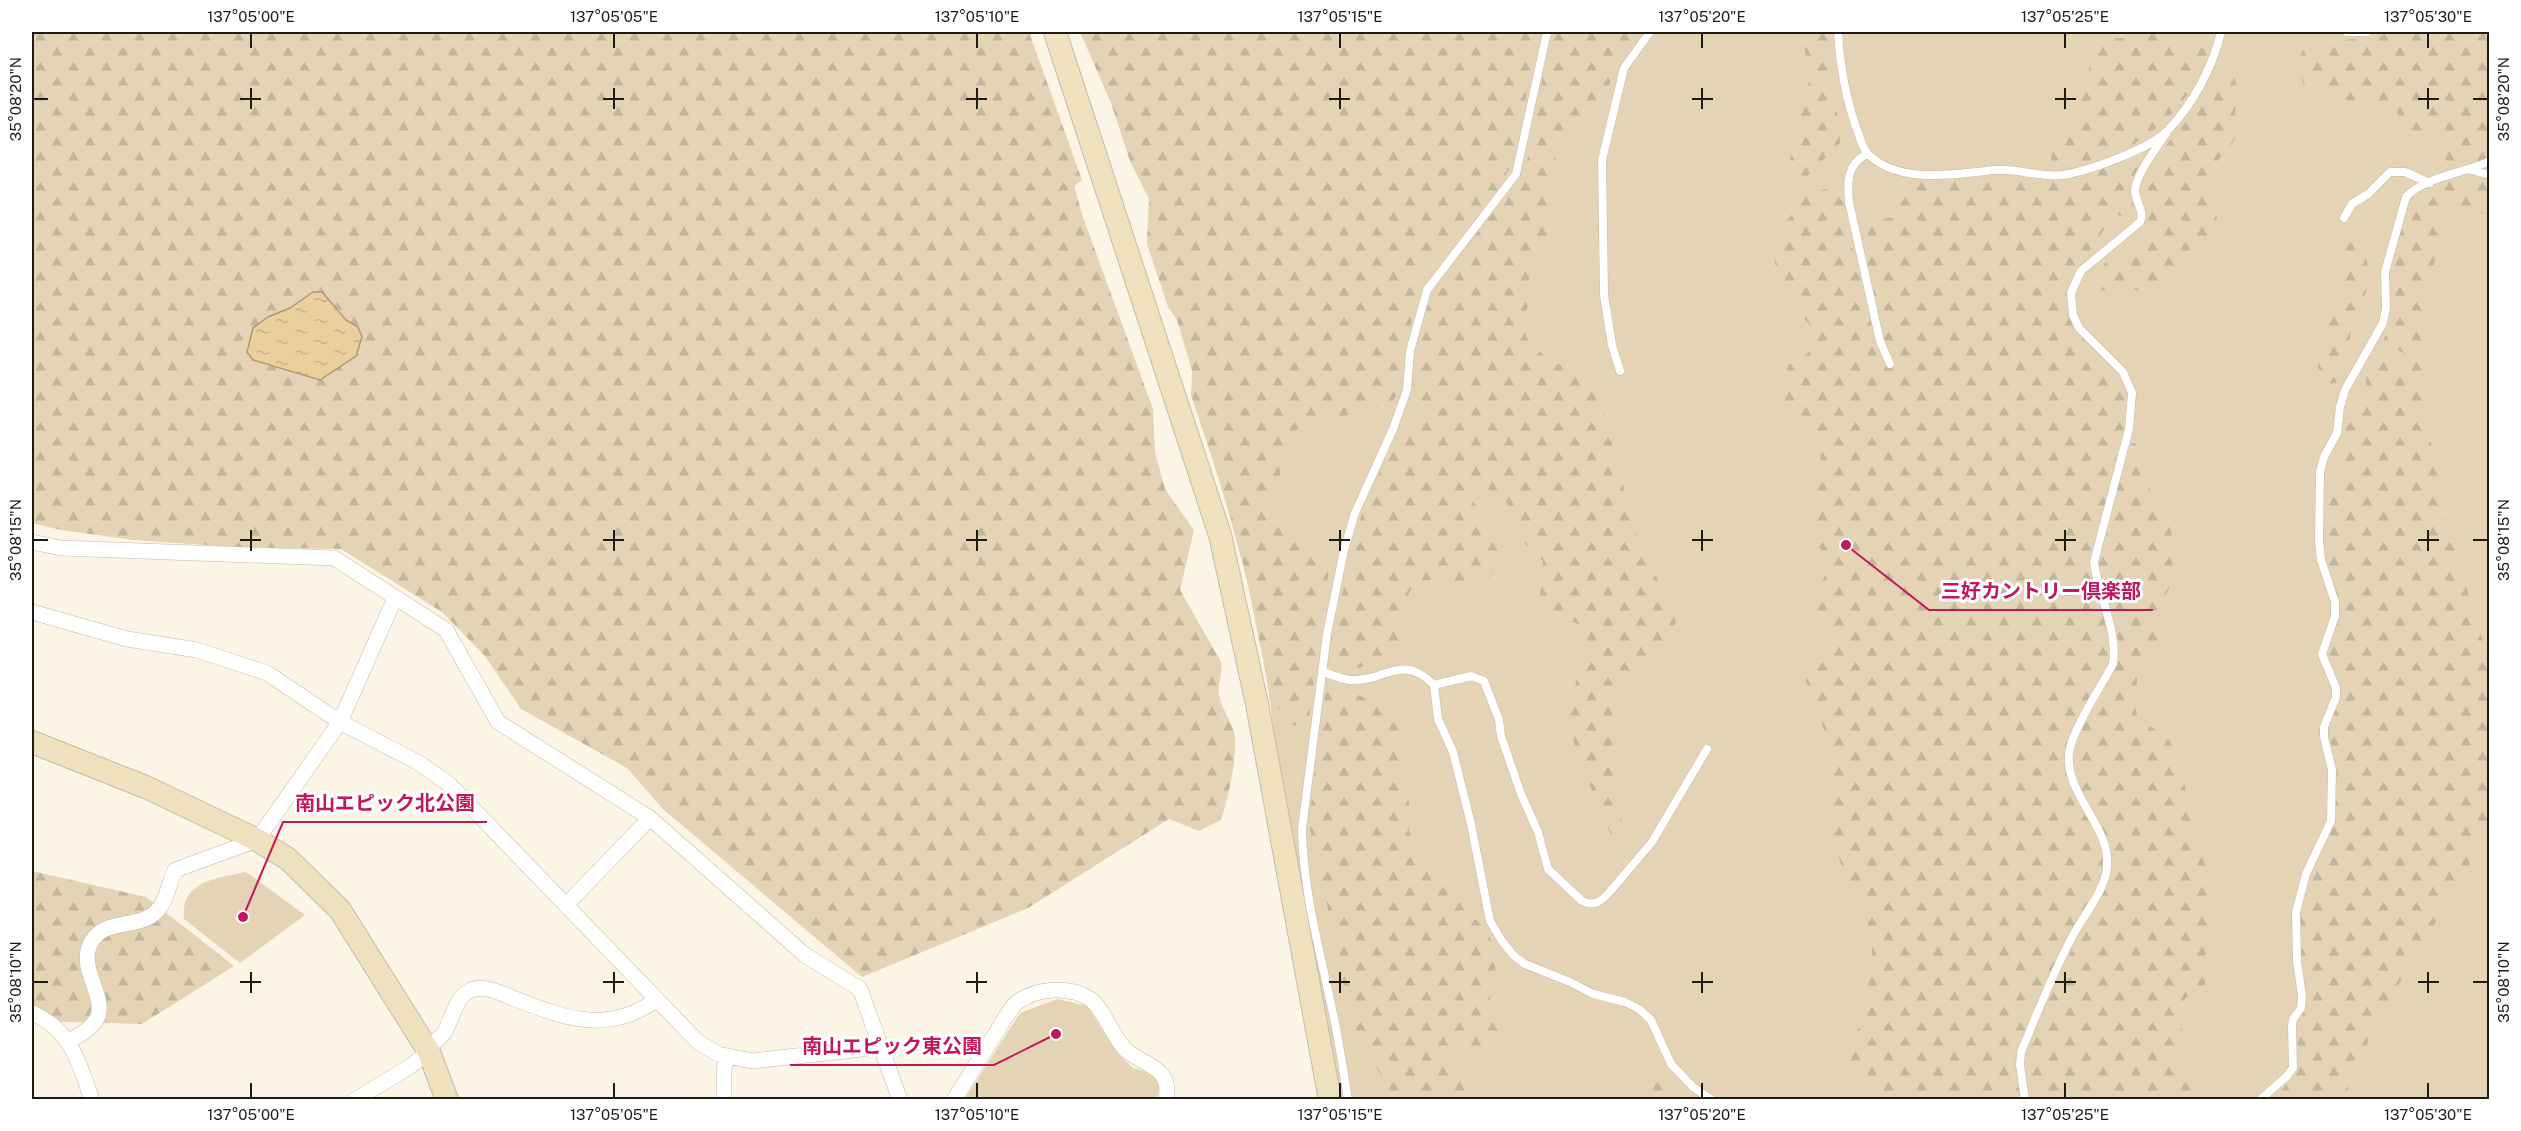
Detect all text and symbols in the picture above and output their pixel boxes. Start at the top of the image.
text: 137°05'00"E [207,8,295,25]
text: 137°05'05"E [570,8,658,25]
text: 137°05'10"E [935,8,1019,25]
text: 137°05'15"E [1297,8,1383,25]
text: 137°05'20"E [1658,8,1746,25]
text: 137°05'25"E [2021,8,2109,25]
text: 137°05'30"E [2384,8,2472,25]
text: 35°08'20"N [7,57,24,141]
text: 35°08'20"N [2495,57,2512,141]
text: 35°08'15"N [7,499,24,581]
text: 35°08'15"N [2495,499,2512,581]
callout: 三好カントリー倶楽部 [1929,572,2153,610]
text: 三好カントリー倶楽部 [1941,579,2141,603]
callout: 南山エピック北公園 [283,784,487,822]
text: 南山エピック北公園 [295,791,475,815]
text: 35°08'10"N [7,941,24,1023]
text: 35°08'10"N [2495,941,2512,1023]
callout: 南山エピック東公園 [790,1027,994,1065]
text: 南山エピック東公園 [802,1034,982,1058]
text: 137°05'00"E [207,1106,295,1123]
text: 137°05'05"E [570,1106,658,1123]
text: 137°05'10"E [935,1106,1019,1123]
text: 137°05'15"E [1297,1106,1383,1123]
text: 137°05'20"E [1658,1106,1746,1123]
text: 137°05'25"E [2021,1106,2109,1123]
text: 137°05'30"E [2384,1106,2472,1123]

